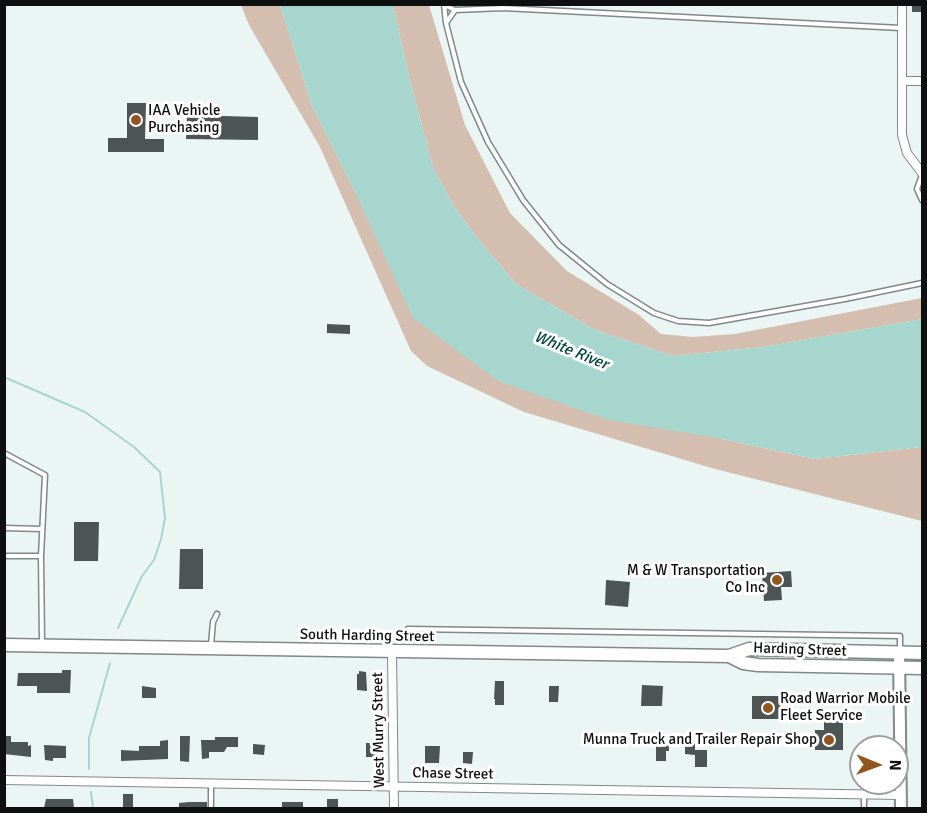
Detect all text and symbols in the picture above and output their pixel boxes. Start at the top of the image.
place label: IAA Vehicle Purchasing [148,102,220,137]
marker: IAA Vehicle Purchasing [129,113,143,127]
water label: White River [531,327,611,375]
place label: M & W Transportation Co Inc [627,562,765,597]
marker: M & W Transportation Co Inc [770,573,784,587]
street label: South Harding Street [300,626,434,646]
street label: Harding Street [753,639,847,661]
street label: West Murry Street [369,672,389,788]
place label: Road Warrior Mobile Fleet Service [780,690,911,725]
marker: Road Warrior Mobile Fleet Service [761,701,775,715]
place label: Munna Truck and Trailer Repair Shop [583,731,817,749]
marker: Munna Truck and Trailer Repair Shop [822,733,836,747]
north arrow [849,735,909,795]
text: N [885,760,905,771]
street label: Chase Street [412,764,494,784]

